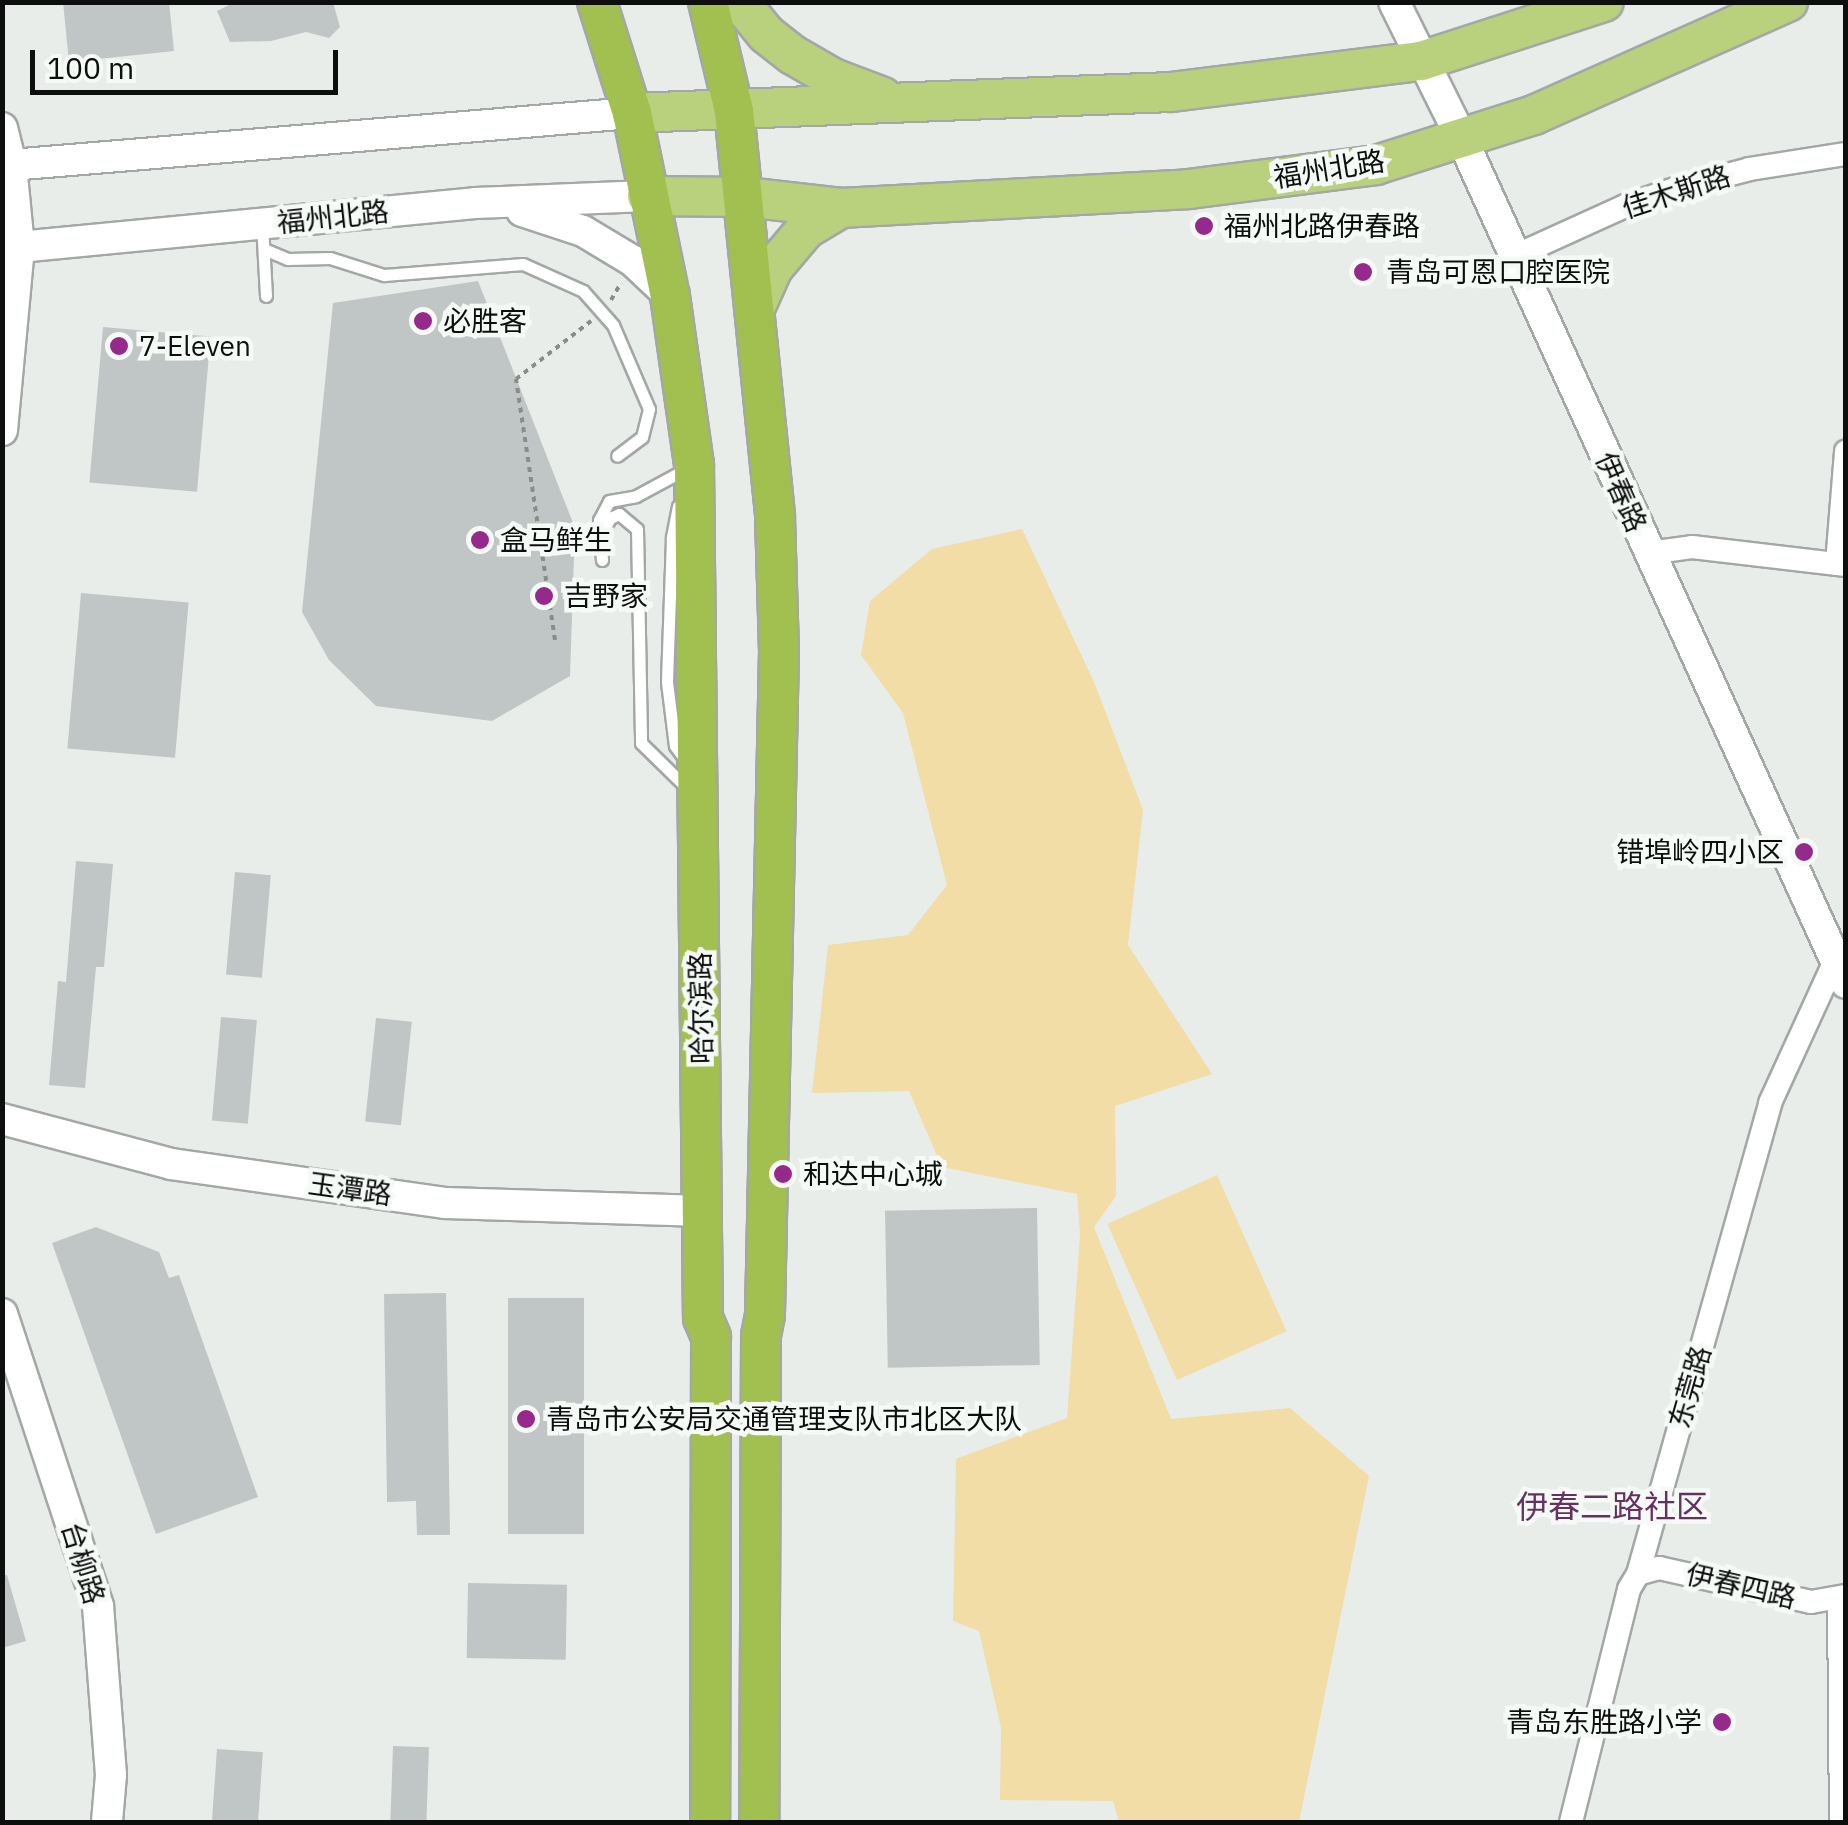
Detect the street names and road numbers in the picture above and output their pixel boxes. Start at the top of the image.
street label: 福州北路 [1271,144,1387,194]
street label: 佳木斯路 [1618,159,1734,225]
street label: 福州北路 [276,194,390,240]
street label: 伊春路 [1589,447,1653,537]
street label: 哈尔滨路 [683,952,719,1064]
street label: 玉潭路 [306,1167,394,1211]
street label: 东莞路 [1662,1342,1718,1432]
street label: 台柳路 [55,1518,111,1608]
street label: 伊春四路 [1683,1557,1799,1615]

